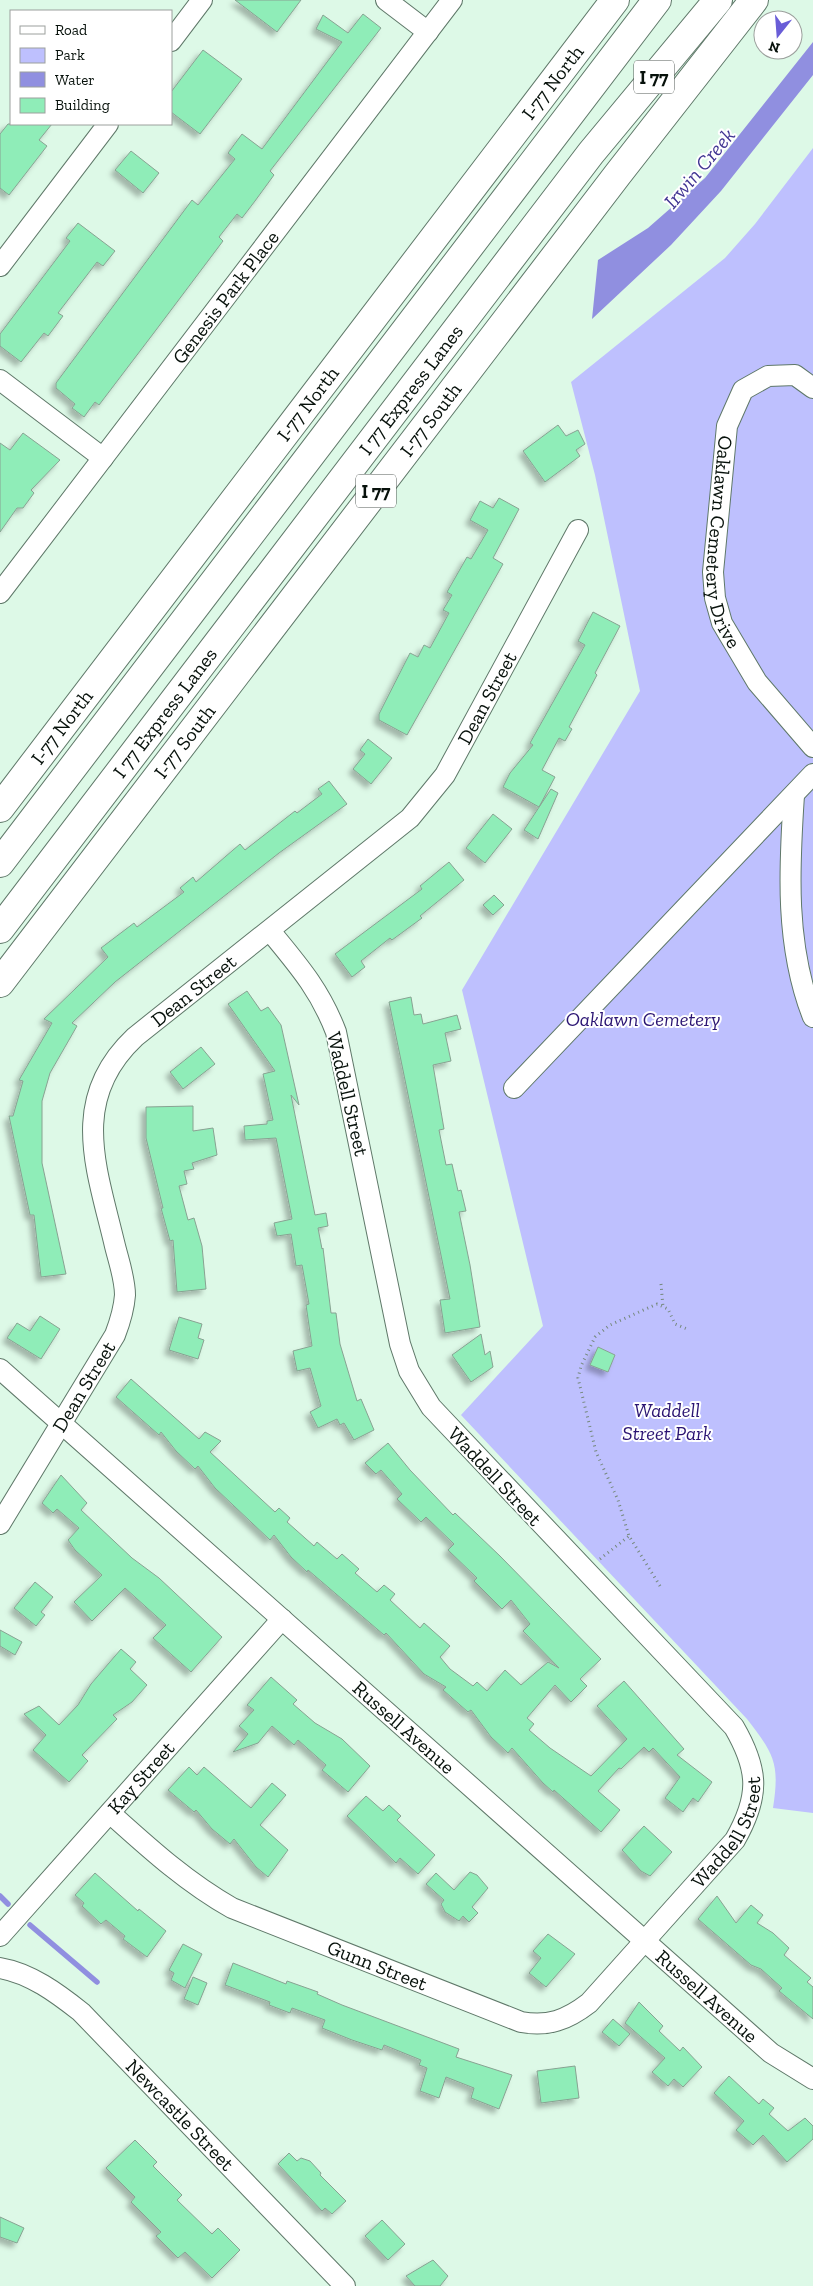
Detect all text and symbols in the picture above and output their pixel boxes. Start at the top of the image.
legend [10,10,172,125]
north arrow [753,10,803,60]
text: Road [55,21,88,39]
text: N [766,37,782,57]
street label: I-77 North [516,40,589,124]
text: Park [55,46,85,64]
road number: I 77 [634,61,674,94]
text: Water [55,71,95,89]
text: Building [55,96,110,114]
water label: Irwin Creek [658,123,740,213]
street label: Genesis Park Place [167,226,284,369]
street label: I 77 Express Lanes [354,320,468,460]
street label: I-77 North [272,361,344,446]
street label: I-77 South [395,377,467,461]
street label: Oaklawn Cemetery Drive [701,434,746,652]
road number: I 77 [356,474,396,508]
street label: I 77 Express Lanes [108,643,222,783]
street label: Dean Street [452,647,522,748]
street label: I-77 North [26,684,98,769]
street label: I-77 South [149,699,221,783]
street label: Dean Street [146,949,241,1032]
park label: Oaklawn Cemetery [566,1007,720,1031]
street label: Waddell Street [322,1030,374,1159]
street label: Dean Street [47,1336,121,1436]
park label: Waddell Street Park [622,1398,712,1445]
street label: Waddell Street [443,1421,547,1531]
street label: Russell Avenue [348,1676,460,1779]
street label: Kay Street [102,1736,180,1819]
street label: Waddell Street [686,1776,765,1893]
street label: Gunn Street [324,1935,431,1996]
street label: Russell Avenue [651,1945,763,2048]
street label: Newcastle Street [121,2054,240,2176]

